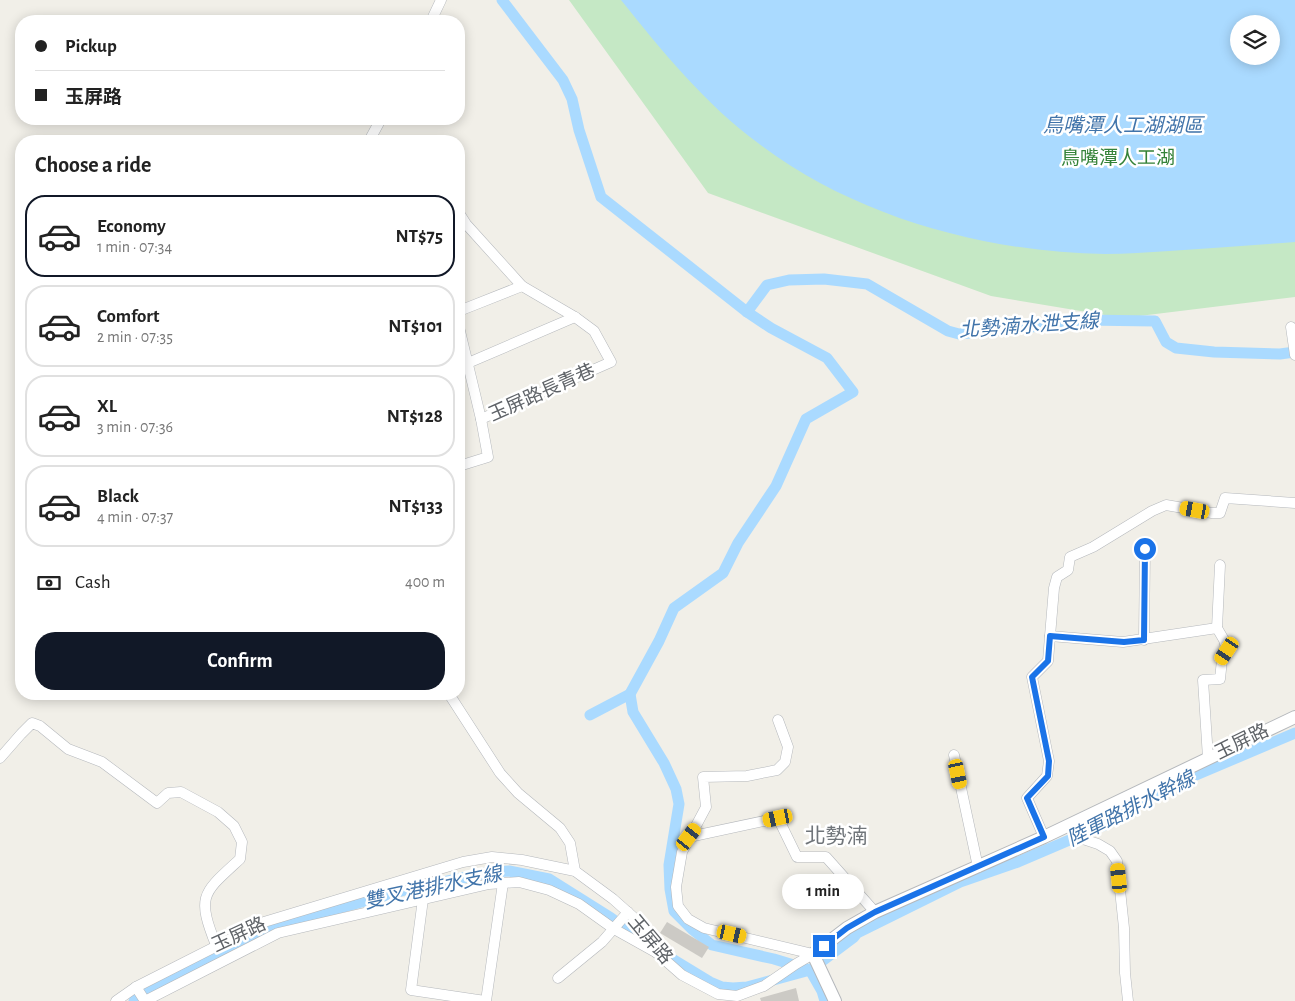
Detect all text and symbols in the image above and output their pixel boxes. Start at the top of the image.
map controls [1230,15,1280,65]
button: layers [1230,15,1280,65]
text: Pickup [65,37,117,56]
text: 玉屏路 [65,88,122,107]
water label: 鳥嘴潭人工湖湖區 [1043,115,1206,136]
park label: 鳥嘴潭人工湖 [1061,148,1175,168]
text: Choose a ride [35,154,151,176]
icon: car [37,214,82,259]
text: Economy [97,217,166,236]
text: NT$75 [395,227,443,246]
text: 1 min · 07:34 [97,239,172,255]
icon: car [37,304,82,349]
text: Comfort [97,307,159,326]
water label: 北勢湳水泄支線 [958,310,1102,341]
text: NT$101 [388,317,443,336]
text: 2 min · 07:35 [97,329,173,345]
street label: 玉屏路長青巷 [485,359,598,425]
icon: car [37,394,82,439]
text: XL [97,397,117,416]
text: NT$128 [387,407,443,426]
text: 3 min · 07:36 [97,419,173,435]
icon: car [37,484,82,529]
text: Black [97,487,139,506]
text: NT$133 [389,497,443,516]
car [1178,500,1211,520]
text: 4 min · 07:37 [97,509,173,525]
route start [1134,538,1156,560]
icon: cash [35,569,63,597]
text: Cash [75,573,111,592]
text: 400 m [405,574,445,590]
button: Confirm [35,632,445,690]
car [1212,634,1241,668]
street label: 玉屏路 [1212,720,1272,763]
car [947,758,968,790]
water label: 陸軍路排水幹線 [1063,766,1200,850]
car [761,808,794,828]
car [673,821,704,853]
district label: 北勢湳 [805,825,868,847]
water label: 雙叉港排水支線 [362,862,506,912]
car [1109,862,1128,894]
callout: 1 min [783,874,865,908]
text: 1 min [806,883,840,899]
street label: 玉屏路 [624,911,676,968]
street label: 玉屏路 [209,913,269,956]
car [715,923,748,945]
route end [813,935,835,957]

